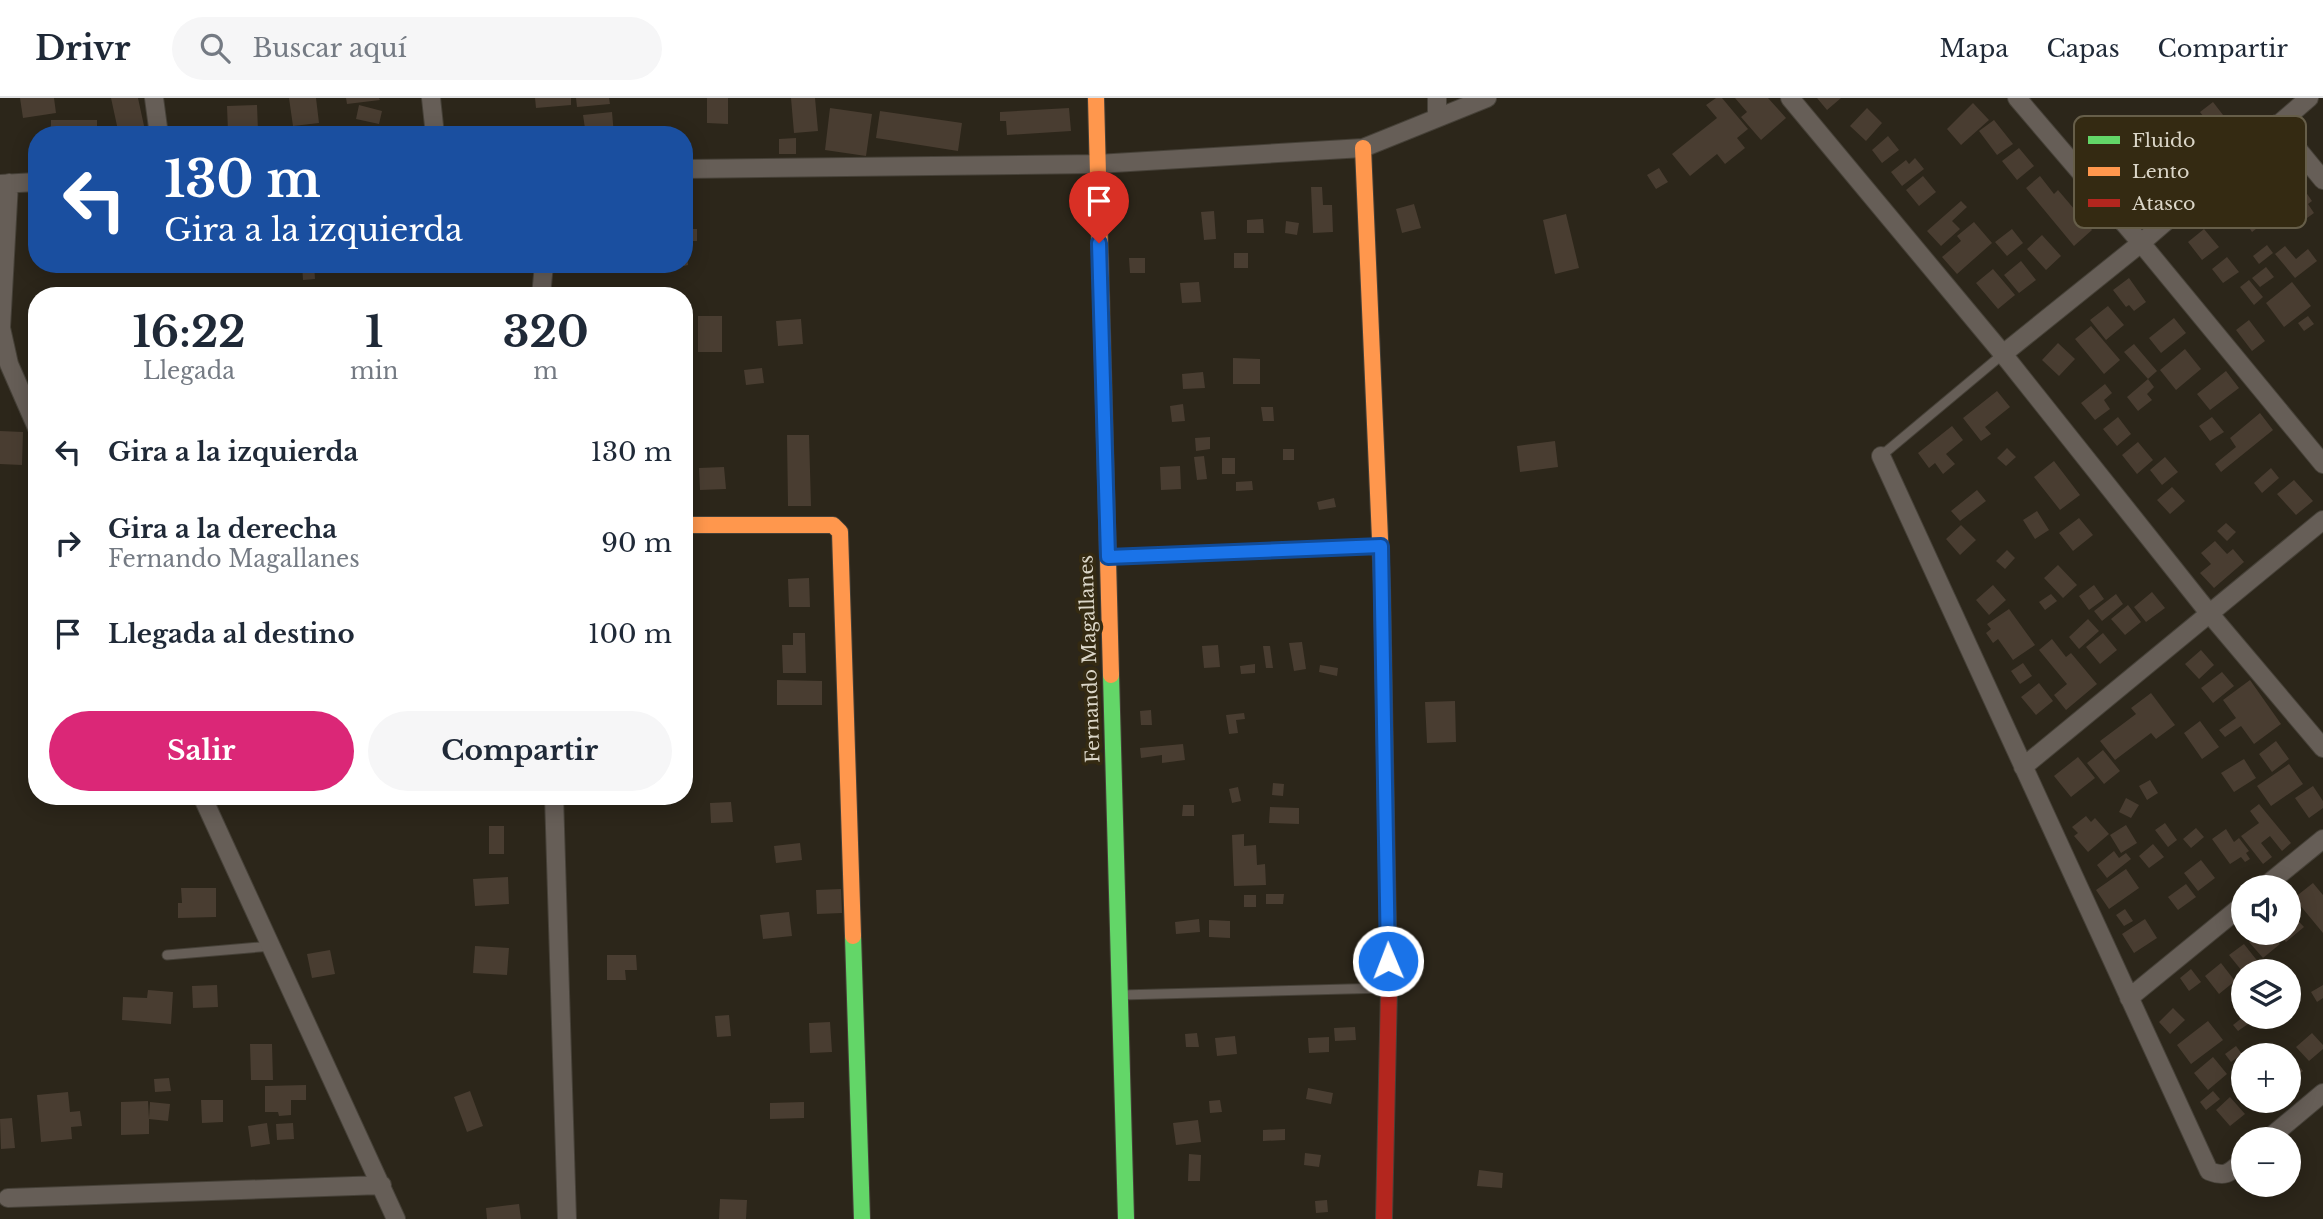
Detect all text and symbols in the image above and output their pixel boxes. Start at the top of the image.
search box [172,17,662,80]
text: Drivr [35,28,130,69]
icon: search [196,29,234,67]
text: Buscar aquí [252,32,407,64]
text: Mapa [1939,34,2009,63]
text: Capas [2047,34,2120,63]
text: Compartir [2158,34,2288,63]
legend [2074,116,2306,228]
text: Fluido [2132,129,2195,152]
text: 130 m [164,149,321,210]
icon: left [49,154,140,245]
text: Lento [2132,160,2189,183]
pin [1069,171,1129,243]
icon: arrive [1080,182,1118,220]
text: Atasco [2131,192,2196,215]
text: Gira a la izquierda [164,210,463,250]
text: 16:22 [132,306,246,358]
text: 1 [365,306,383,358]
text: 320 [503,306,589,358]
text: Llegada [143,357,235,385]
text: min [350,357,398,385]
text: m [533,357,558,385]
icon: left [49,433,87,471]
text: Gira a la izquierda [108,436,358,468]
text: 130 m [590,436,672,468]
text: Gira a la derecha [108,513,337,545]
icon: right [49,524,87,562]
text: 90 m [601,527,672,559]
text: Fernando Magallanes [108,545,360,573]
street label: Fernando Magallanes [1074,555,1105,763]
icon: arrive [49,615,87,653]
text: Llegada al destino [108,618,355,650]
text: 100 m [588,618,672,650]
button: Salir [49,711,354,791]
button: Compartir [368,711,672,791]
map controls [2231,875,2301,1197]
button: sound [2231,875,2301,945]
position arrow [1351,924,1425,998]
button: layers [2231,959,2301,1029]
button: + [2231,1043,2301,1113]
button: − [2231,1127,2301,1197]

